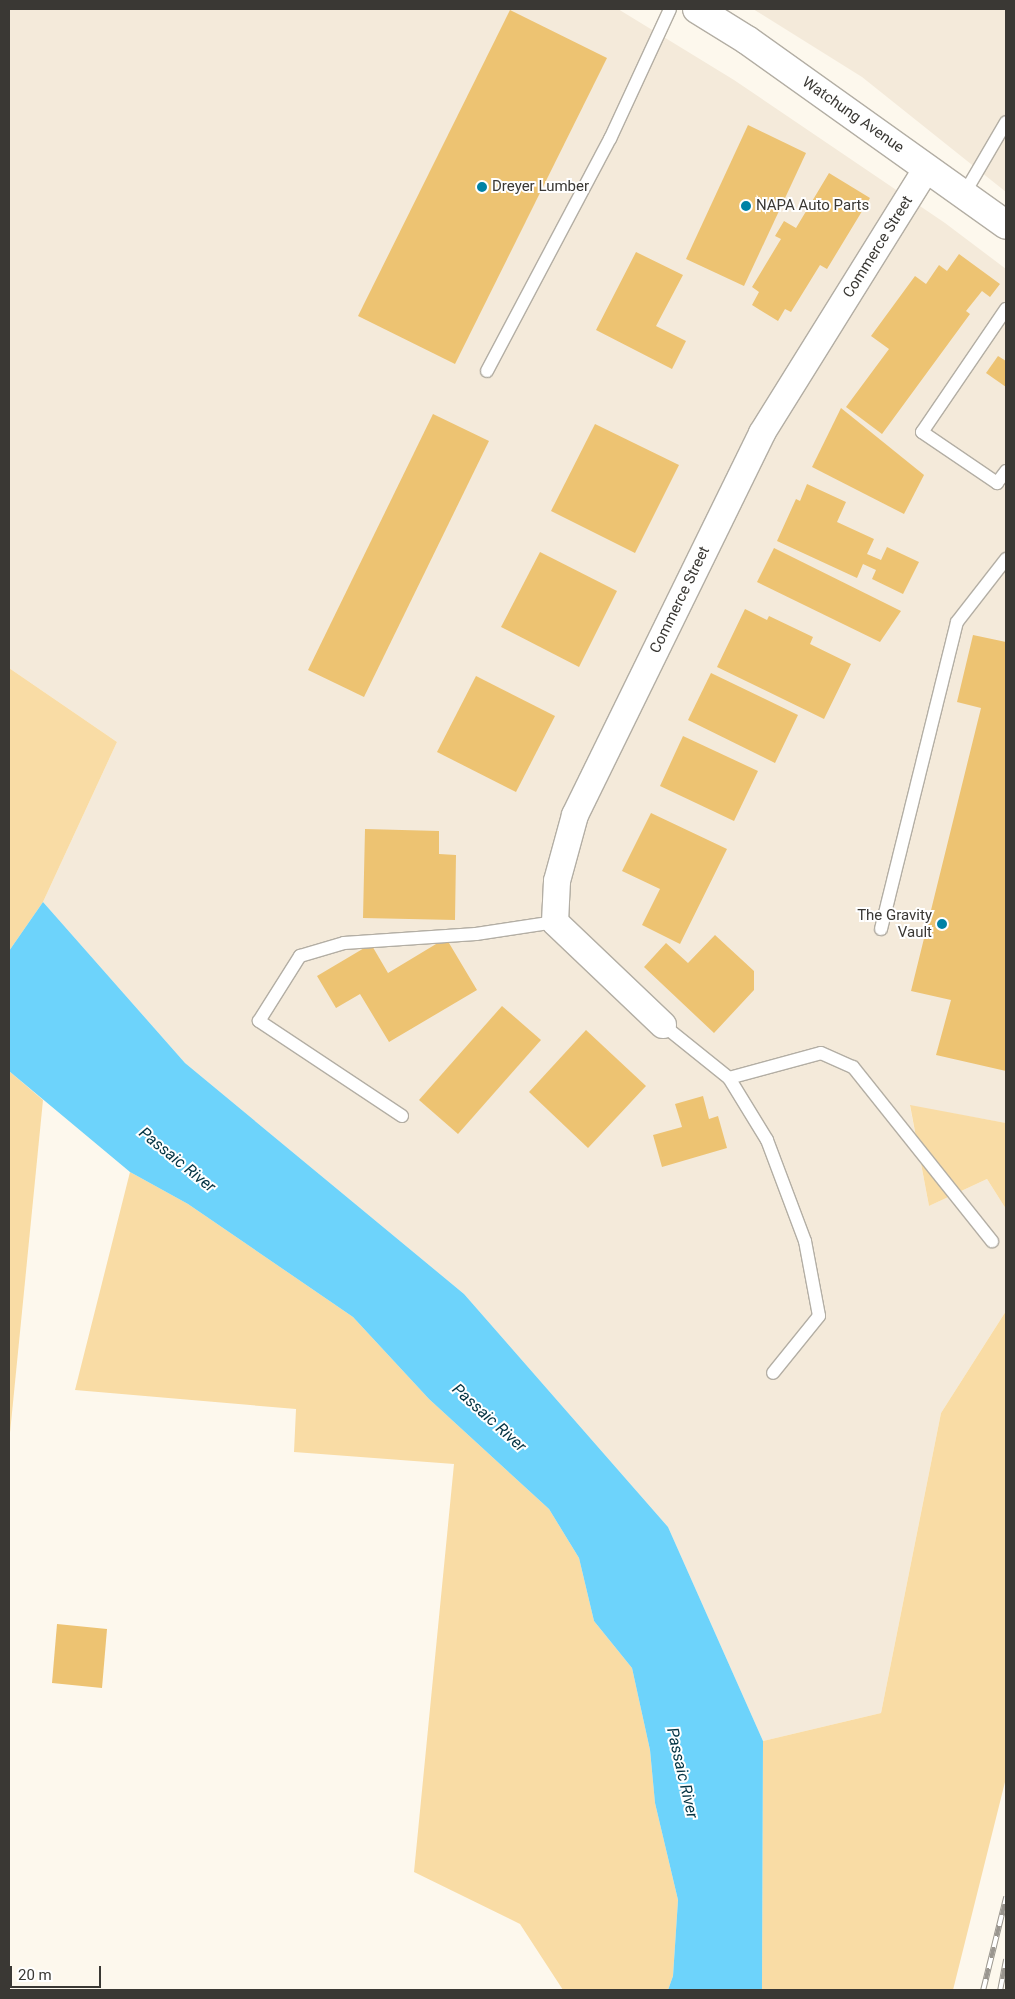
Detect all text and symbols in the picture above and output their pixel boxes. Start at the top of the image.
street label: Watchung Avenue [799,73,907,157]
place label: Dreyer Lumber [492,178,589,196]
marker: Dreyer Lumber [476,181,488,193]
street label: Commerce Street [839,193,917,301]
place label: NAPA Auto Parts [756,197,869,215]
marker: NAPA Auto Parts [740,200,752,212]
street label: Commerce Street [646,544,714,656]
place label: The Gravity Vault [857,906,932,941]
marker: The Gravity Vault [936,918,948,930]
water label: Passaic River [135,1123,219,1197]
water label: Passaic River [448,1380,530,1456]
water label: Passaic River [662,1726,702,1820]
scale bar [12,1956,104,1988]
text: 20 m [18,1966,52,1984]

